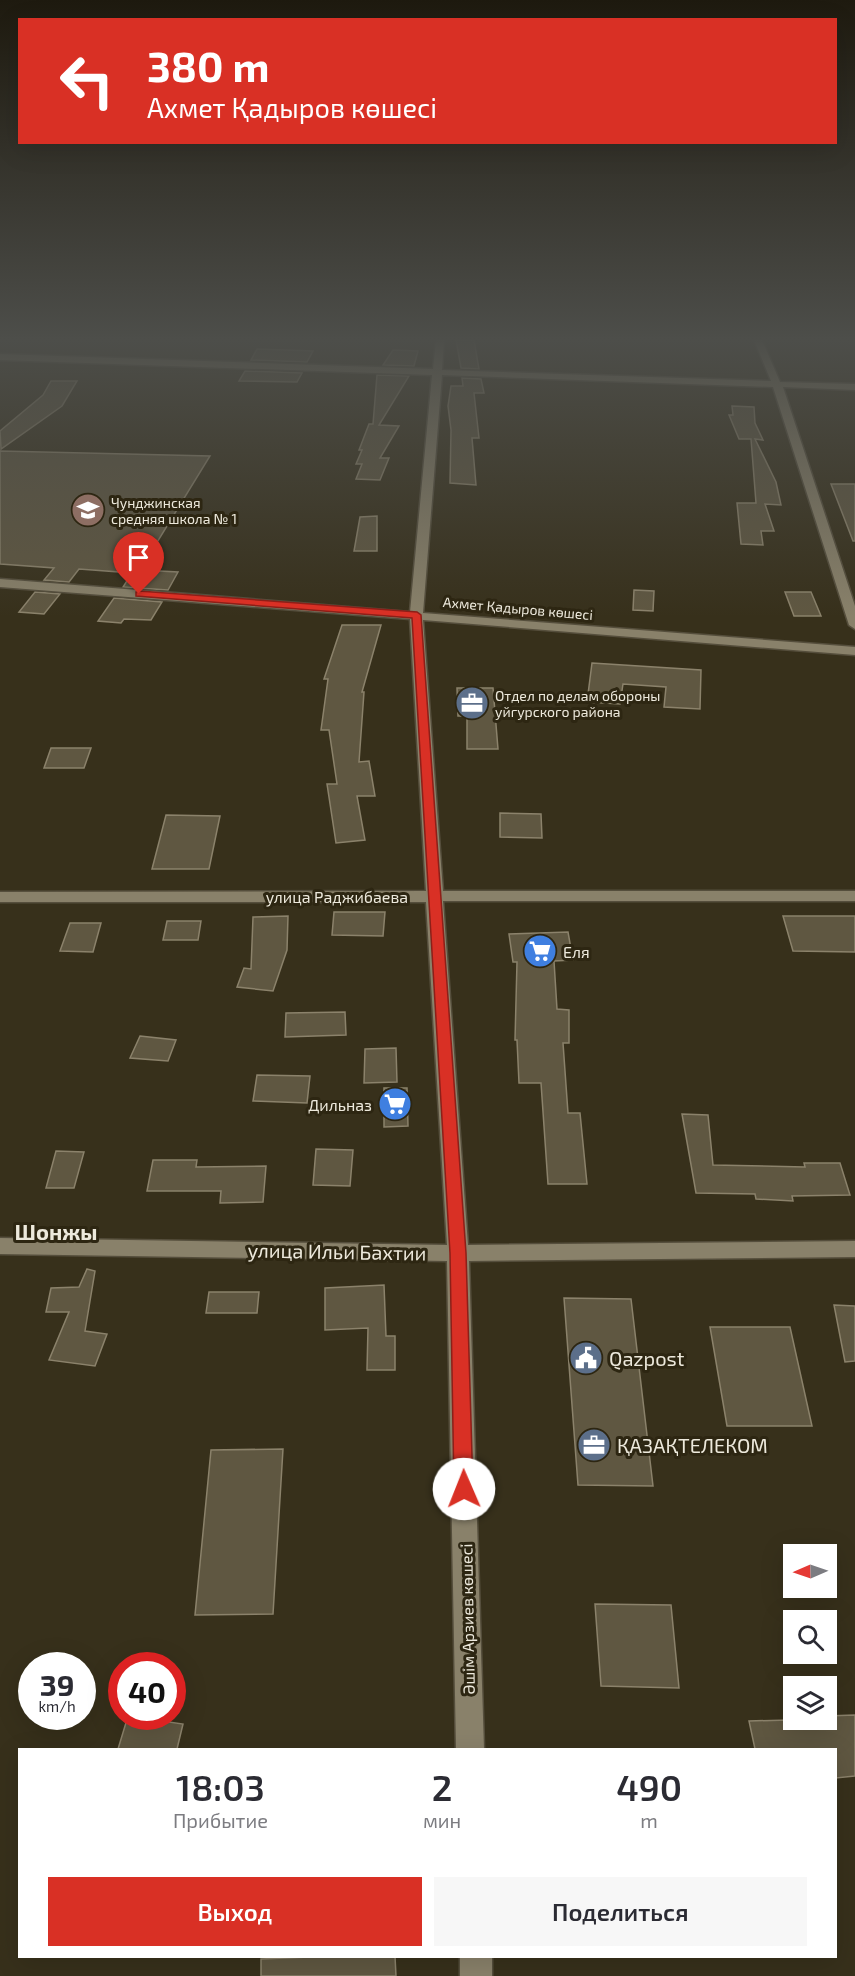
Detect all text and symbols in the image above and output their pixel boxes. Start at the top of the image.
text: 380 m [147,40,270,90]
icon: left [48,42,126,120]
text: Ахмет Қадыров көшесі [147,91,437,123]
school or university icon: Чунджинская средняя школа № 1 [70,492,106,528]
place label: Чунджинская средняя школа № 1 [111,494,237,527]
pin [113,532,164,594]
icon: arrive [122,541,155,574]
street label: Ахмет Қадыров көшесі [442,593,594,623]
office icon: Отдел по делам обороны уйгурского района [454,685,490,721]
place label: Отдел по делам обороны уйгурского района [495,687,660,720]
street label: улица Раджибаева [266,887,408,907]
supermarket icon: Еля [522,933,558,969]
place label: Еля [563,942,590,961]
supermarket icon: Дильназ [377,1086,413,1122]
place label: Дильназ [308,1095,372,1114]
district label: Шонжы [14,1218,98,1244]
street label: улица Ильи Бахтии [247,1237,427,1266]
public building icon: Qazpost [568,1340,604,1376]
place label: Qazpost [609,1346,685,1370]
office icon: ҚАЗАҚТЕЛЕКОМ [576,1427,612,1463]
place label: ҚАЗАҚТЕЛЕКОМ [617,1433,768,1457]
position arrow [432,1457,496,1521]
street label: Әшім Арзиев көшесі [456,1543,478,1695]
north arrow [783,1544,837,1598]
map controls [783,1544,837,1730]
button: search [783,1610,837,1664]
speed limit sign: 40 [108,1652,186,1730]
text: 39 [40,1666,74,1702]
button: layers [783,1676,837,1730]
text: km/h [38,1697,76,1715]
text: 18:03 [176,1765,265,1808]
text: 2 [432,1765,452,1808]
text: 490 [616,1765,682,1808]
text: Прибытие [173,1808,268,1832]
text: мин [423,1808,461,1832]
text: m [640,1808,658,1832]
button: Выход [48,1877,422,1946]
button: Поделиться [434,1877,807,1946]

